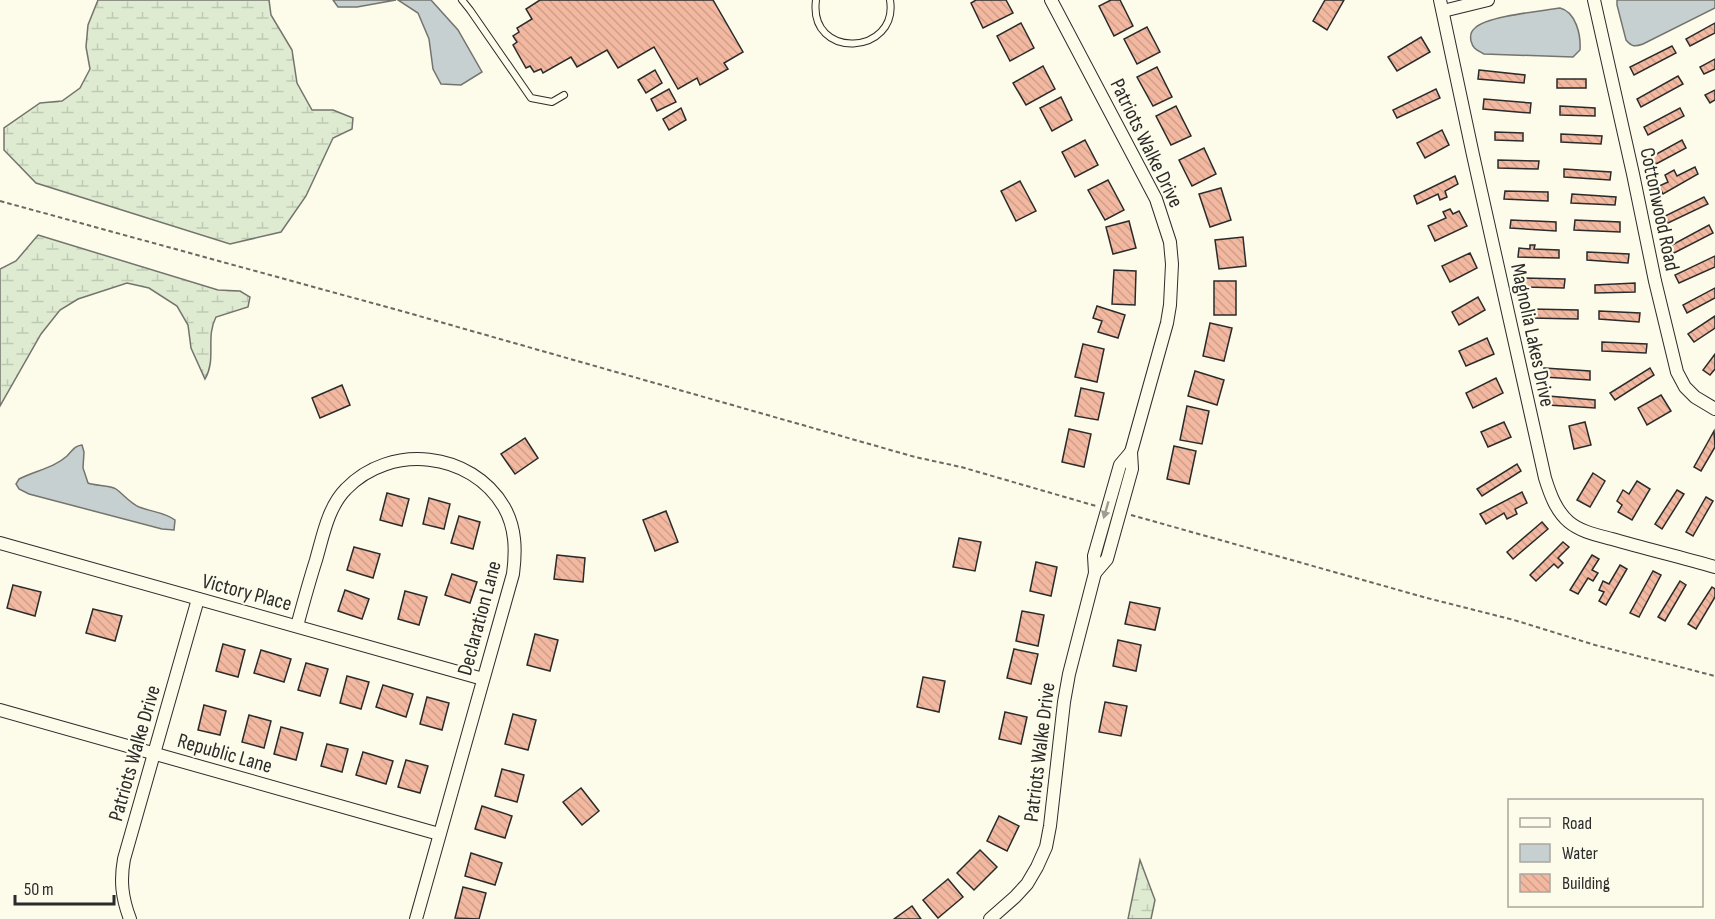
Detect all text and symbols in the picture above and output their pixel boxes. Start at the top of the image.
street label: Patriots Walke Drive [1105,75,1188,212]
street label: Cottonwood Road [1634,145,1685,273]
street label: Magnolia Lakes Drive [1505,261,1560,409]
one-way arrow [1101,501,1111,519]
street label: Declaration Lane [452,558,507,678]
street label: Victory Place [199,569,294,616]
street label: Patriots Walke Drive [1019,681,1060,823]
street label: Patriots Walke Drive [103,682,166,824]
street label: Republic Lane [175,728,275,779]
legend [1508,799,1703,907]
text: Road [1562,813,1592,834]
text: Water [1562,843,1598,864]
scale bar [15,868,114,906]
text: Building [1562,873,1610,894]
text: 50 m [24,879,54,900]

